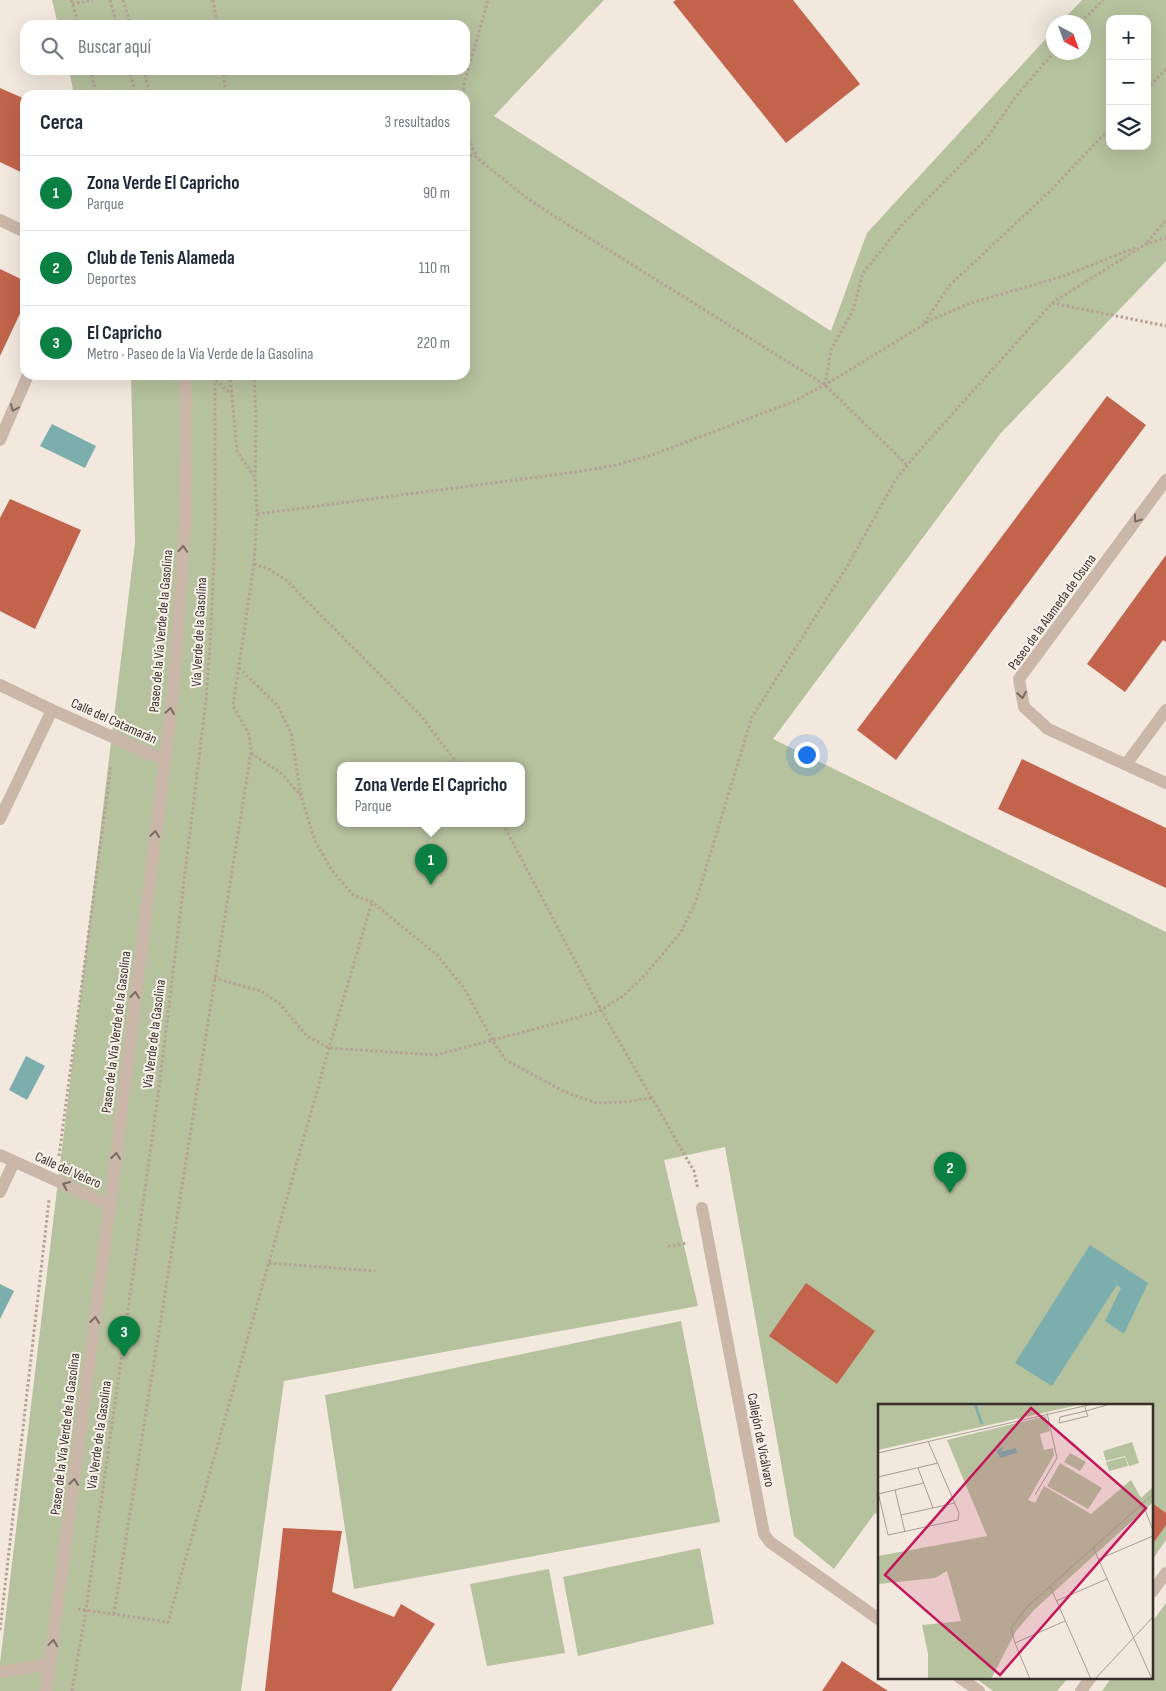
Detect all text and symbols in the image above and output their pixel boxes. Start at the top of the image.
north arrow [1046,15,1091,60]
map controls [1106,15,1151,150]
button: + [1106,15,1151,60]
search box [20,20,470,75]
icon: search [38,34,66,62]
text: Buscar aquí [78,36,151,59]
button: − [1106,60,1151,105]
button: layers [1106,105,1151,150]
text: Cerca [40,110,83,135]
text: 3 resultados [385,113,450,132]
text: Zona Verde El Capricho [87,172,239,195]
text: 1 [53,184,59,203]
text: 90 m [423,184,450,203]
text: Parque [87,195,124,214]
text: Club de Tenis Alameda [87,247,235,270]
text: 2 [52,259,60,278]
text: 110 m [419,259,450,278]
text: Deportes [87,270,136,289]
text: El Capricho [87,322,162,345]
text: 3 [52,334,60,353]
text: 220 m [417,334,450,353]
text: Metro · Paseo de la Vía Verde de la Gasolina [87,345,313,364]
one-way arrow [10,403,21,412]
one-way arrow [1134,513,1143,523]
one-way arrow [177,545,188,553]
street label: Paseo de la Vía Verde de la Gasolina [145,549,177,713]
street label: Paseo de la Alameda de Osuna [1004,551,1100,673]
street label: Vía Verde de la Gasolina [188,577,210,687]
one-way arrow [1016,691,1026,700]
street label: Calle del Catamarán [68,694,160,748]
one-way arrow [165,707,175,716]
your location [794,742,820,768]
popup [337,762,525,827]
text: Zona Verde El Capricho [355,774,507,797]
text: Parque [355,797,392,816]
one-way arrow [149,829,160,837]
pin: 1 [415,844,447,885]
street label: Paseo de la Vía Verde de la Gasolina [98,950,134,1114]
street label: Vía Verde de la Gasolina [139,979,169,1089]
one-way arrow [129,991,140,999]
street label: Calle del Velero [32,1148,104,1192]
one-way arrow [110,1152,121,1160]
pin: 2 [934,1152,966,1193]
one-way arrow [62,1180,71,1191]
one-way arrow [89,1316,100,1324]
pin: 3 [108,1316,140,1357]
street label: Paseo de la Vía Verde de la Gasolina [47,1352,83,1516]
street label: Vía Verde de la Gasolina [83,1380,115,1490]
street label: Callejón de Vicálvaro [744,1391,778,1489]
inset map [878,1404,1154,1678]
one-way arrow [68,1477,79,1485]
one-way arrow [47,1638,58,1646]

